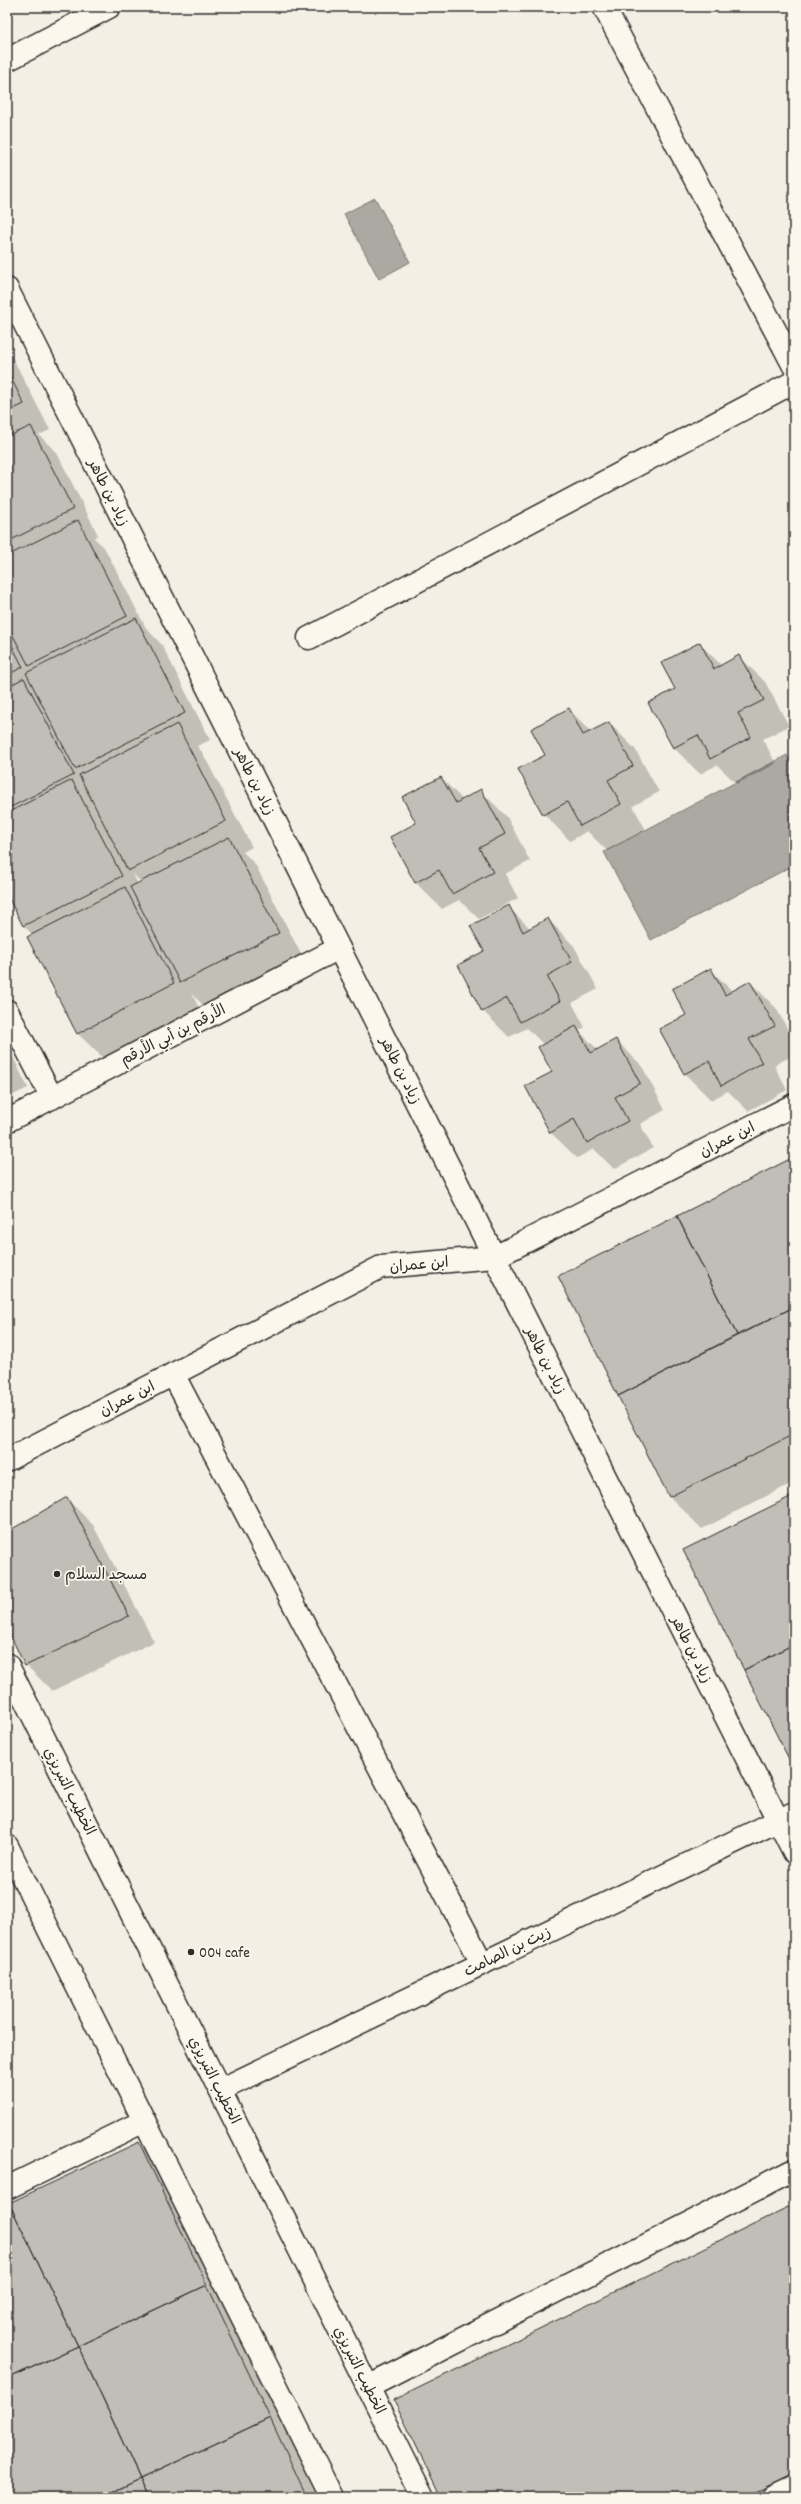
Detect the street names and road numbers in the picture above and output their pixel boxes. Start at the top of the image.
street label: زياد بن طاهر [80,454,134,531]
street label: زياد بن طاهر [226,743,280,820]
street label: الأرقم بن أبي الأرقم [117,999,230,1072]
street label: زياد بن طاهر [372,1032,426,1109]
street label: ابن عمران [696,1118,759,1164]
street label: ابن عمران [389,1252,450,1280]
street label: زياد بن طاهر [517,1322,571,1399]
street label: ابن عمران [96,1377,159,1423]
street label: زياد بن طاهر [663,1611,717,1688]
street label: الخطيب التبريزي [37,1744,100,1840]
street label: زيت بن الصامت [460,1922,555,1983]
street label: الخطيب التبريزي [182,2033,245,2129]
street label: الخطيب التبريزي [327,2323,390,2419]

